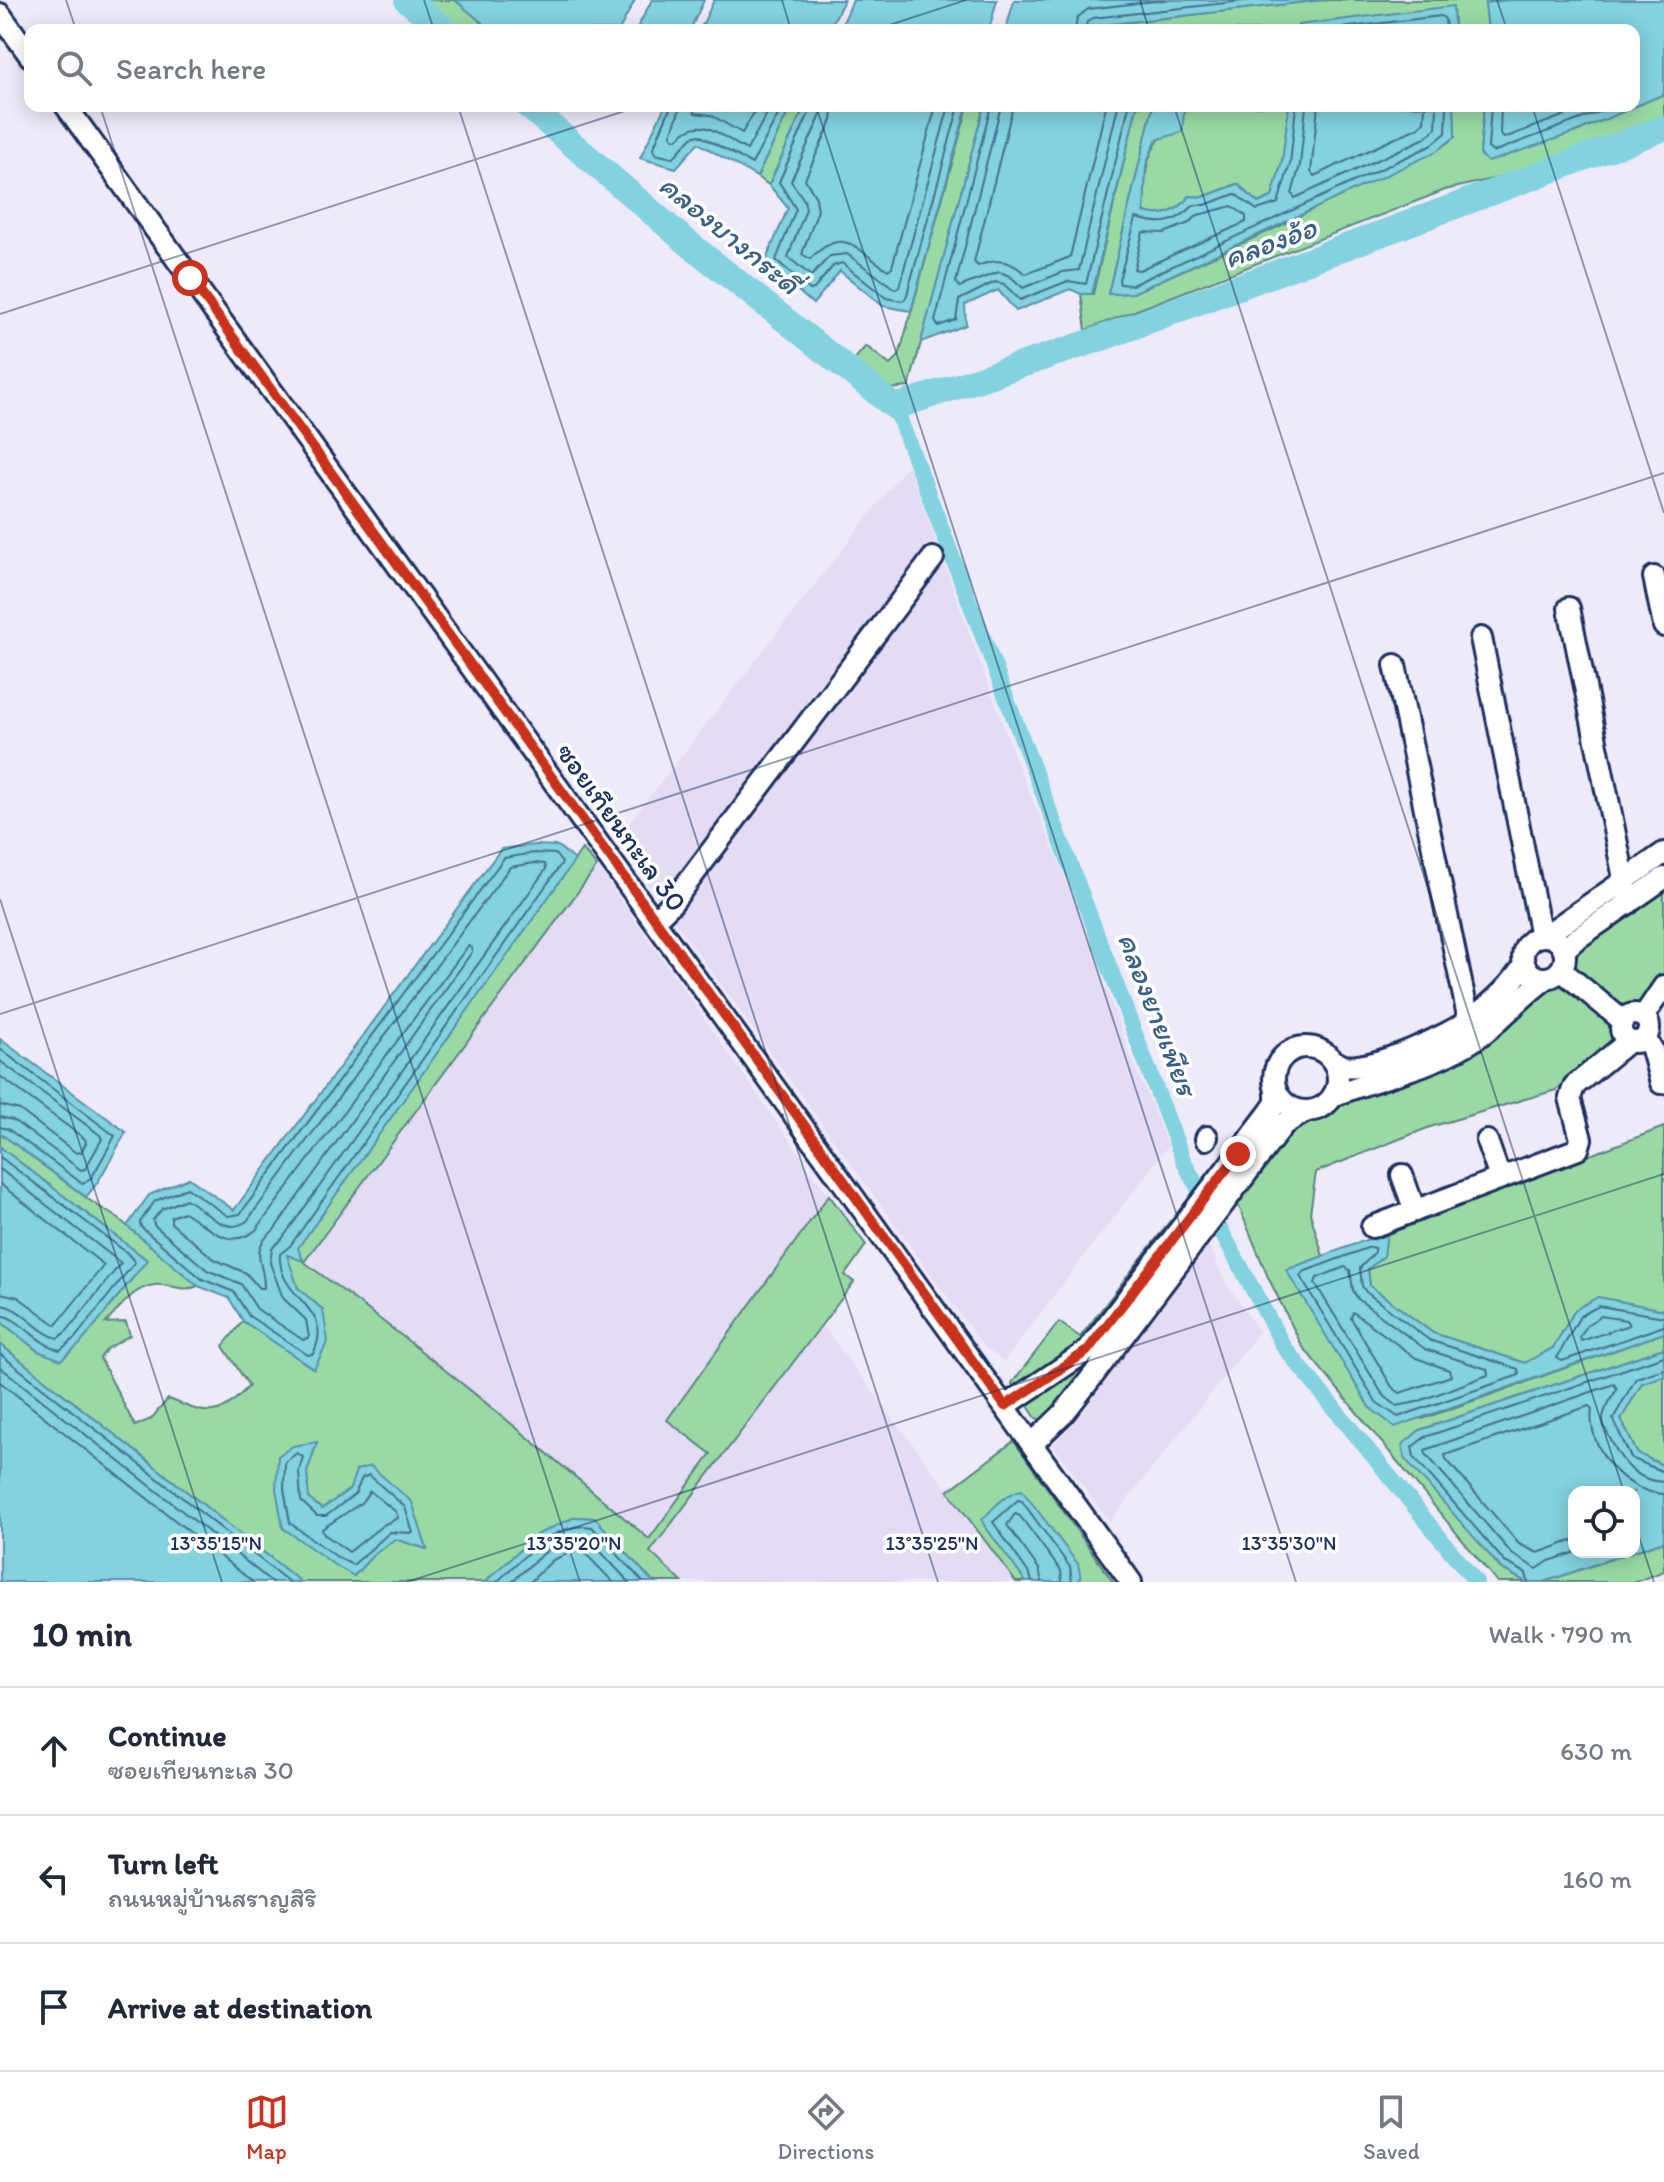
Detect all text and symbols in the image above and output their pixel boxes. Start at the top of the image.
search box [24,24,1640,112]
icon: search [52,46,96,90]
text: Search here [116,50,266,87]
water label: คลองบางกระดี่ [652,166,812,305]
water label: คลองอ้อ [1219,208,1322,276]
route start [172,260,208,296]
street label: ซอยเทียนทะเล 30 [549,736,695,918]
water label: คลองยายเพียร [1110,927,1207,1104]
route end [1220,1136,1256,1172]
map controls [1568,1486,1640,1558]
button: locate [1568,1486,1640,1558]
text: 13°35'15"N [170,1531,262,1555]
text: 13°35'20"N [527,1531,621,1555]
text: 13°35'25"N [885,1531,979,1555]
text: 13°35'30"N [1241,1531,1337,1555]
text: 10 min [32,1614,132,1655]
text: Walk · 790 m [1488,1618,1632,1650]
text: Continue [108,1717,227,1754]
icon: ahead [32,1729,76,1773]
text: 630 m [1560,1735,1632,1767]
text: ซอยเทียนทะเล 30 [108,1754,294,1786]
text: Turn left [108,1845,219,1882]
icon: left [32,1857,76,1901]
text: 160 m [1562,1863,1632,1895]
text: ถนนหมู่บ้านสราญสิริ [108,1882,317,1914]
icon: arrive [32,1985,76,2029]
text: Arrive at destination [108,1989,372,2026]
tab: Map [245,2090,289,2165]
tab: Directions [778,2090,874,2165]
tab: Saved [1363,2090,1419,2165]

